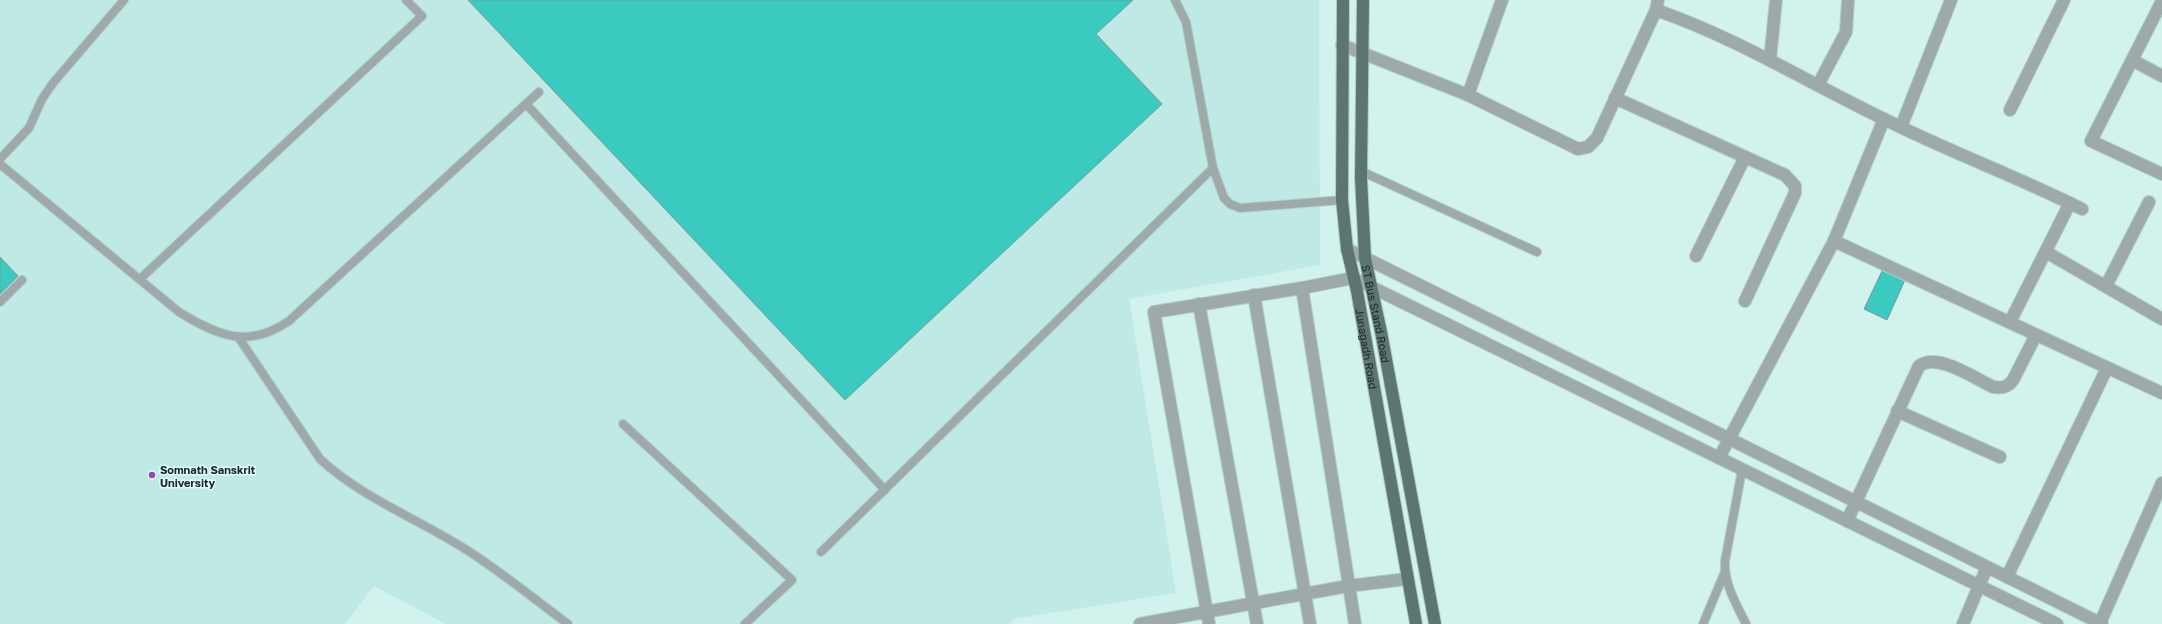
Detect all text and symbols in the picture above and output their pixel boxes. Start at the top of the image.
street label: ST Bus Stand Road [1360,263,1393,364]
street label: Junagadh Road [1354,307,1381,390]
place label: Somnath Sanskrit University [160,463,256,489]
marker: Somnath Sanskrit University [147,470,157,480]

